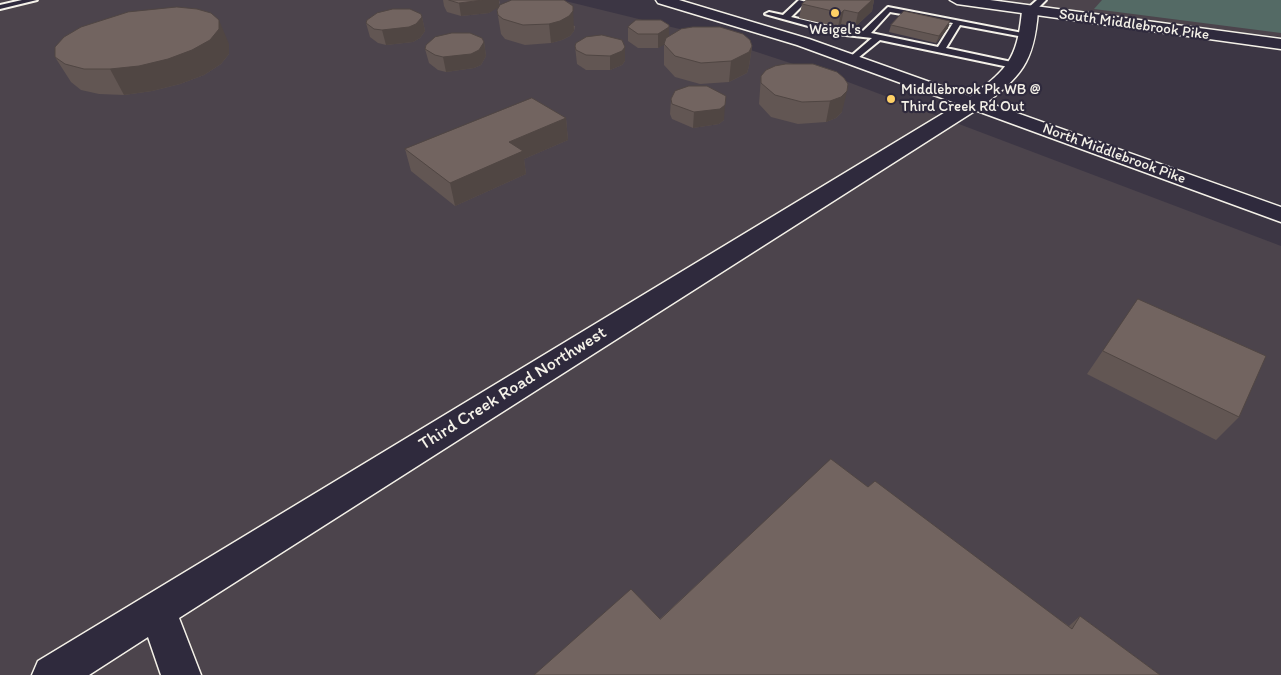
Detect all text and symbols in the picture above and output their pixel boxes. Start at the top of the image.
street label: South Middlebrook Pike [1058,6,1210,44]
marker: Weigel's [829,7,841,19]
place label: Weigel's [809,21,861,39]
place label: Middlebrook Pk WB @ Third Creek Rd Out [901,81,1041,116]
marker: Middlebrook Pk WB @ Third Creek Rd Out [885,93,897,105]
street label: North Middlebrook Pike [1040,120,1188,188]
street label: Third Creek Road Northwest [415,322,611,456]

